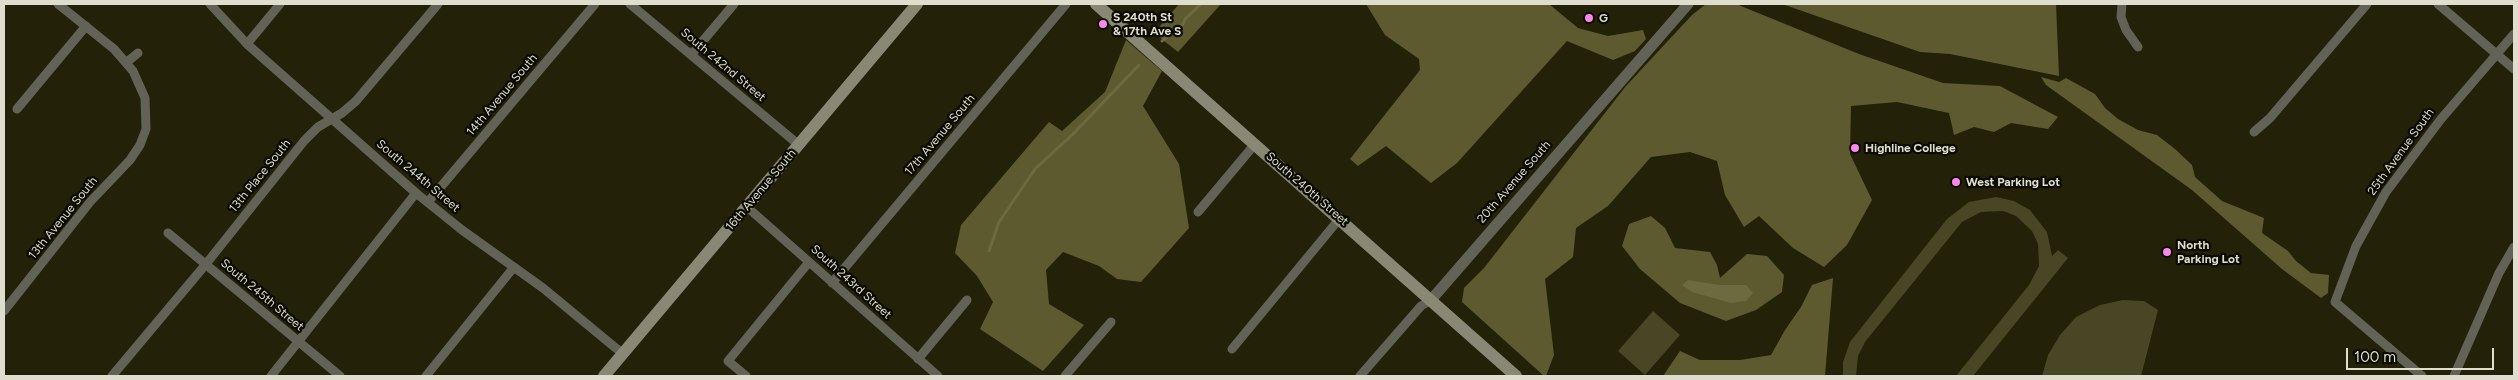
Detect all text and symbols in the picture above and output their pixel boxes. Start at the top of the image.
place label: S 240th St & 17th Ave S [1113,10,1181,38]
place label: G [1599,11,1608,25]
marker: G [1583,12,1595,24]
marker: S 240th St & 17th Ave S [1097,18,1109,30]
street label: South 242nd Street [678,25,768,105]
street label: 14th Avenue South [464,51,540,139]
street label: 17th Avenue South [902,92,978,178]
street label: 25th Avenue South [2365,106,2437,198]
street label: 13th Place South [226,137,294,215]
street label: South 244th Street [373,137,463,215]
street label: 20th Avenue South [1474,138,1554,226]
place label: Highline College [1865,141,1956,155]
marker: Highline College [1849,142,1861,154]
street label: 16th Avenue South [723,146,799,234]
street label: South 240th Street [1263,149,1351,229]
street label: 13th Avenue South [25,174,101,262]
place label: West Parking Lot [1966,175,2060,189]
marker: West Parking Lot [1950,176,1962,188]
place label: North Parking Lot [2177,238,2240,266]
street label: South 243rd Street [808,242,894,322]
marker: North Parking Lot [2161,246,2173,258]
street label: South 245th Street [218,256,306,334]
scale bar [2348,338,2496,370]
text: 100 m [2354,348,2396,366]

